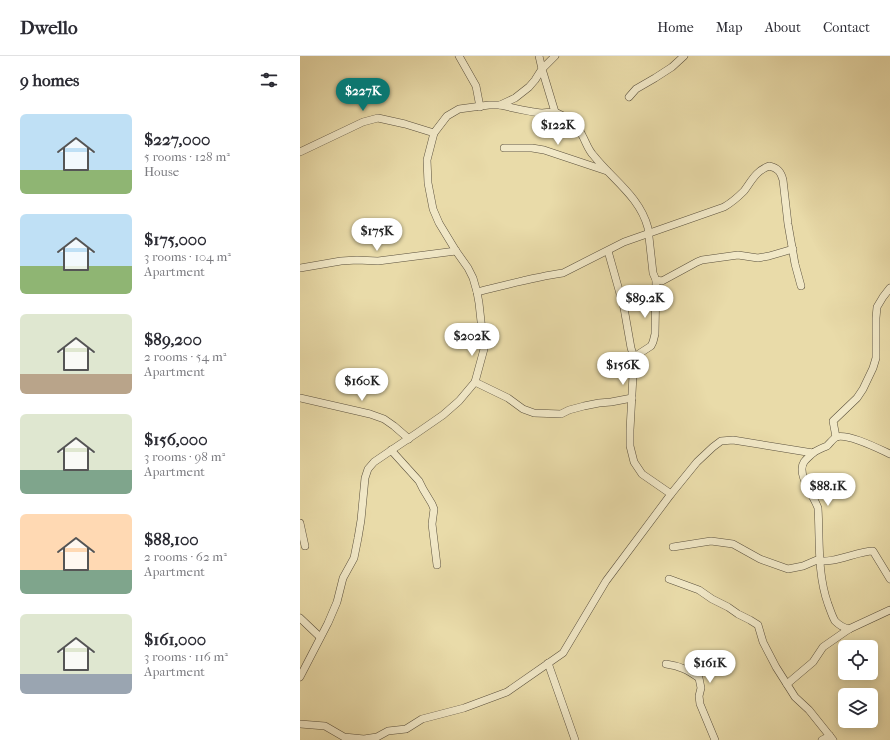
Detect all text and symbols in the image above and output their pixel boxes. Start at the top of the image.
text: Dwello [20,17,78,39]
text: Home [657,19,694,36]
text: Map [716,19,743,36]
text: About [765,19,801,36]
text: Contact [823,19,870,36]
icon: filters [258,69,280,91]
text: 9 homes [20,70,79,90]
pin: $227K [335,78,391,112]
text: $227K [345,83,381,98]
pin: $122K [530,112,586,146]
text: $122K [541,117,575,132]
text: $227,000 [144,129,210,149]
icon: home [52,130,100,178]
text: 5 rooms · 128 m² [144,149,230,164]
text: House [144,164,179,179]
pin: $175K [349,218,405,252]
text: $175K [360,223,394,238]
text: $175,000 [144,229,207,249]
icon: home [52,230,100,278]
text: 3 rooms · 104 m² [144,249,231,264]
text: Apartment [144,264,205,279]
pin: $89.2K [612,285,678,319]
text: $89.2K [625,290,665,305]
pin: $202K [444,323,500,357]
text: $202K [453,328,491,343]
text: $89,200 [144,329,202,349]
icon: home [52,330,100,378]
text: 2 rooms · 54 m² [144,349,226,364]
pin: $156K [595,352,651,386]
text: $156K [606,357,640,372]
text: Apartment [144,364,205,379]
pin: $160K [334,368,390,402]
text: $160K [344,373,380,388]
text: $156,000 [144,429,208,449]
icon: home [52,430,100,478]
text: 3 rooms · 98 m² [144,449,225,464]
text: Apartment [144,464,205,479]
pin: $88.1K [795,473,861,507]
text: $88.1K [810,478,846,493]
text: $88,100 [144,529,199,549]
icon: home [52,530,100,578]
text: 2 rooms · 62 m² [144,549,227,564]
text: Apartment [144,564,205,579]
text: $161,000 [144,629,206,649]
icon: home [52,630,100,678]
map controls [838,640,878,728]
button: locate [838,640,878,680]
text: 3 rooms · 116 m² [144,649,228,664]
pin: $161K [682,650,738,684]
text: $161K [694,655,726,670]
text: Apartment [144,664,205,679]
button: layers [838,688,878,728]

